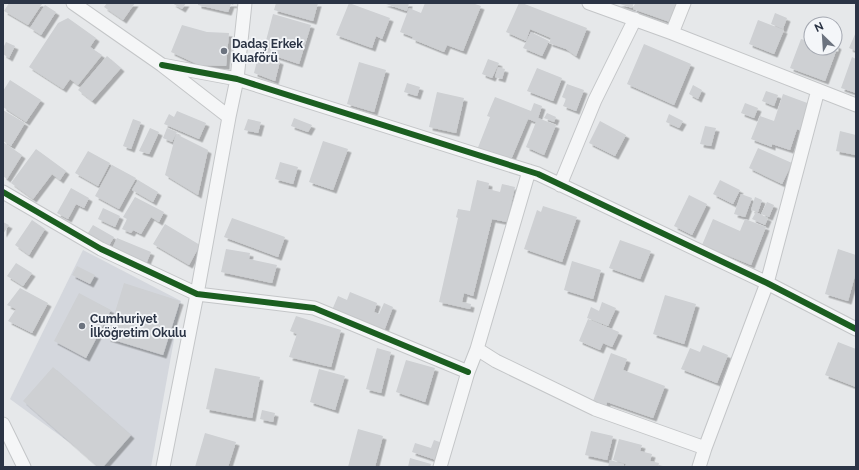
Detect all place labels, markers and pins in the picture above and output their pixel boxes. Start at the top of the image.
place label: Dadaş Erkek Kuaförü [232,37,303,65]
marker: Dadaş Erkek Kuaförü [219,46,229,56]
place label: Cumhuriyet İlköğretim Okulu [90,312,186,340]
marker: Cumhuriyet İlköğretim Okulu [77,321,87,331]

